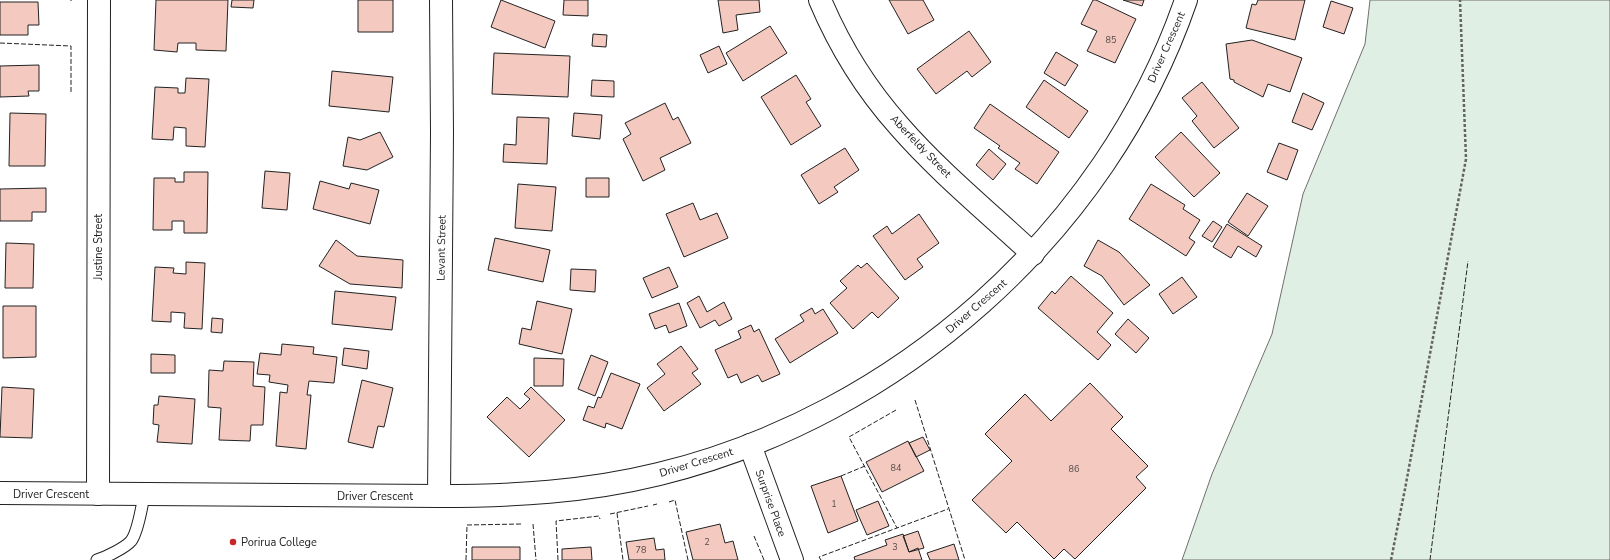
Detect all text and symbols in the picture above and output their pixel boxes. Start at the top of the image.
street label: Driver Crescent [1144,9,1189,85]
house number: 85 [1106,34,1116,46]
street label: Aberfeldy Street [887,112,955,181]
street label: Justine Street [91,214,106,281]
street label: Levant Street [433,215,450,281]
street label: Driver Crescent [943,276,1010,337]
street label: Driver Crescent [658,444,735,481]
house number: 84 [891,462,902,474]
house number: 86 [1069,463,1079,475]
street label: Surprise Place [751,467,790,539]
street label: Driver Crescent [13,487,89,502]
street label: Driver Crescent [337,489,413,504]
house number: 1 [831,498,837,510]
place label: Porirua College [241,535,317,550]
house number: 2 [704,536,710,548]
marker: Porirua College [228,537,238,547]
house number: 3 [892,541,898,553]
house number: 78 [636,544,646,556]

